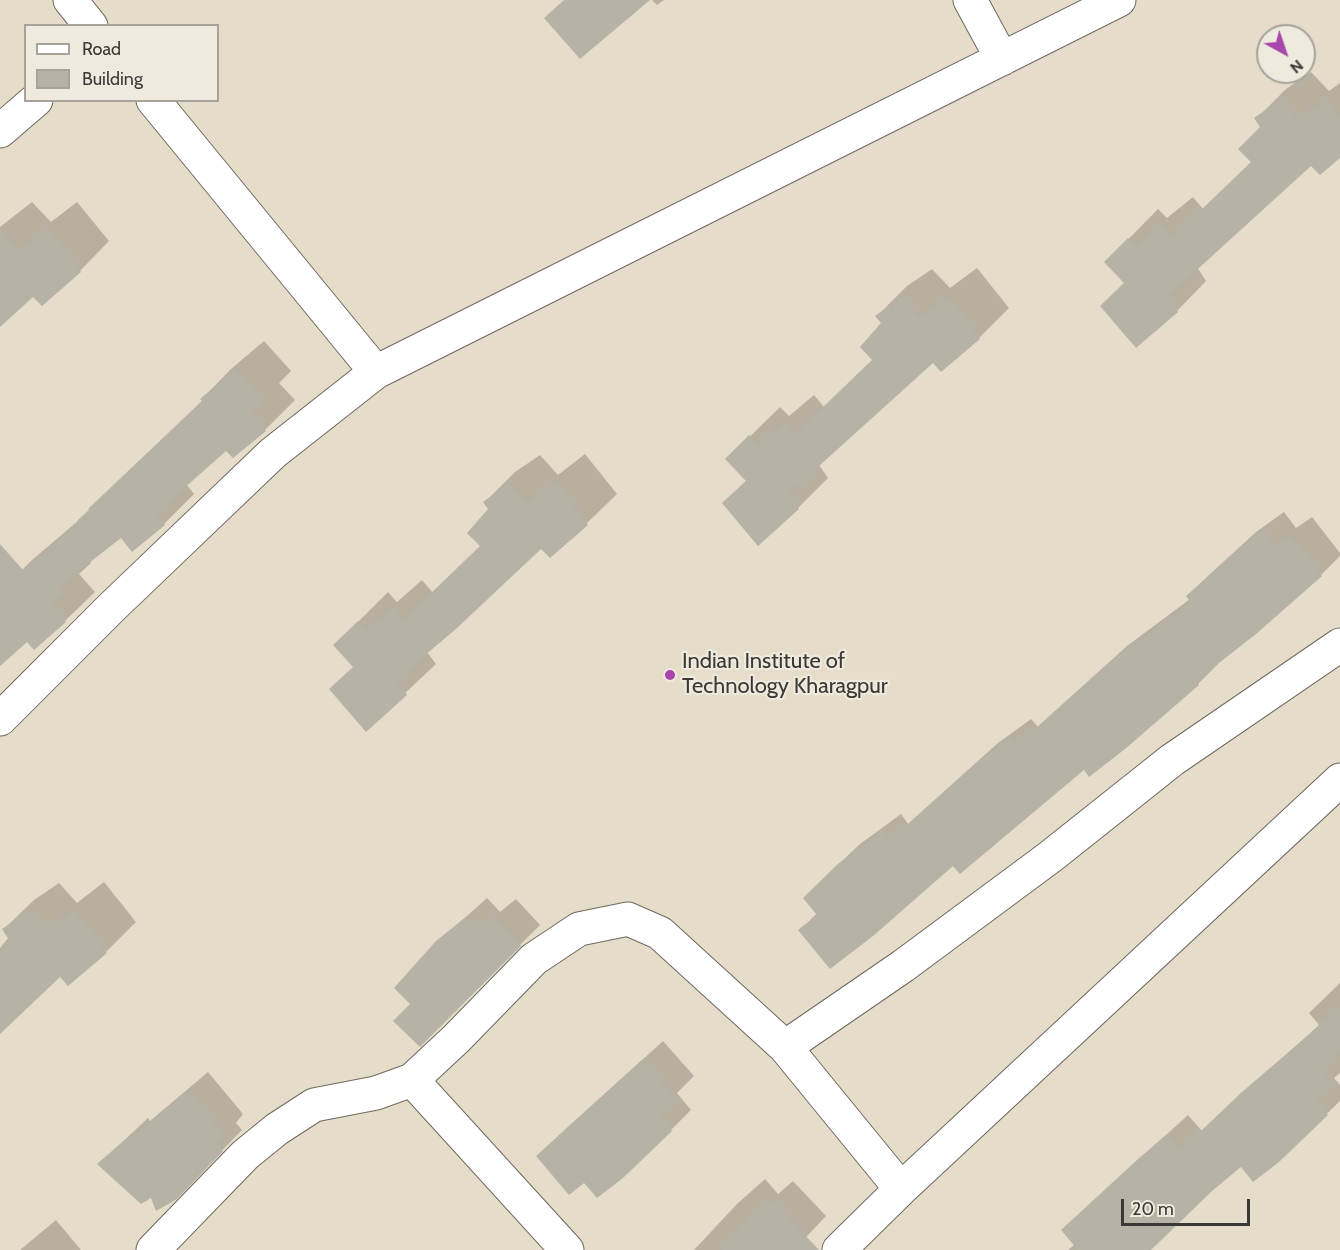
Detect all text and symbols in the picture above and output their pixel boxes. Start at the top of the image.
legend [24,24,219,102]
north arrow [1256,24,1316,84]
text: Road [82,38,121,60]
text: N [1286,56,1307,78]
text: Building [82,68,143,90]
place label: Indian Institute of Technology Kharagpur [682,649,888,700]
marker: Indian Institute of Technology Kharagpur [663,668,677,682]
scale bar [1124,1187,1253,1225]
text: 20 m [1132,1198,1174,1220]

